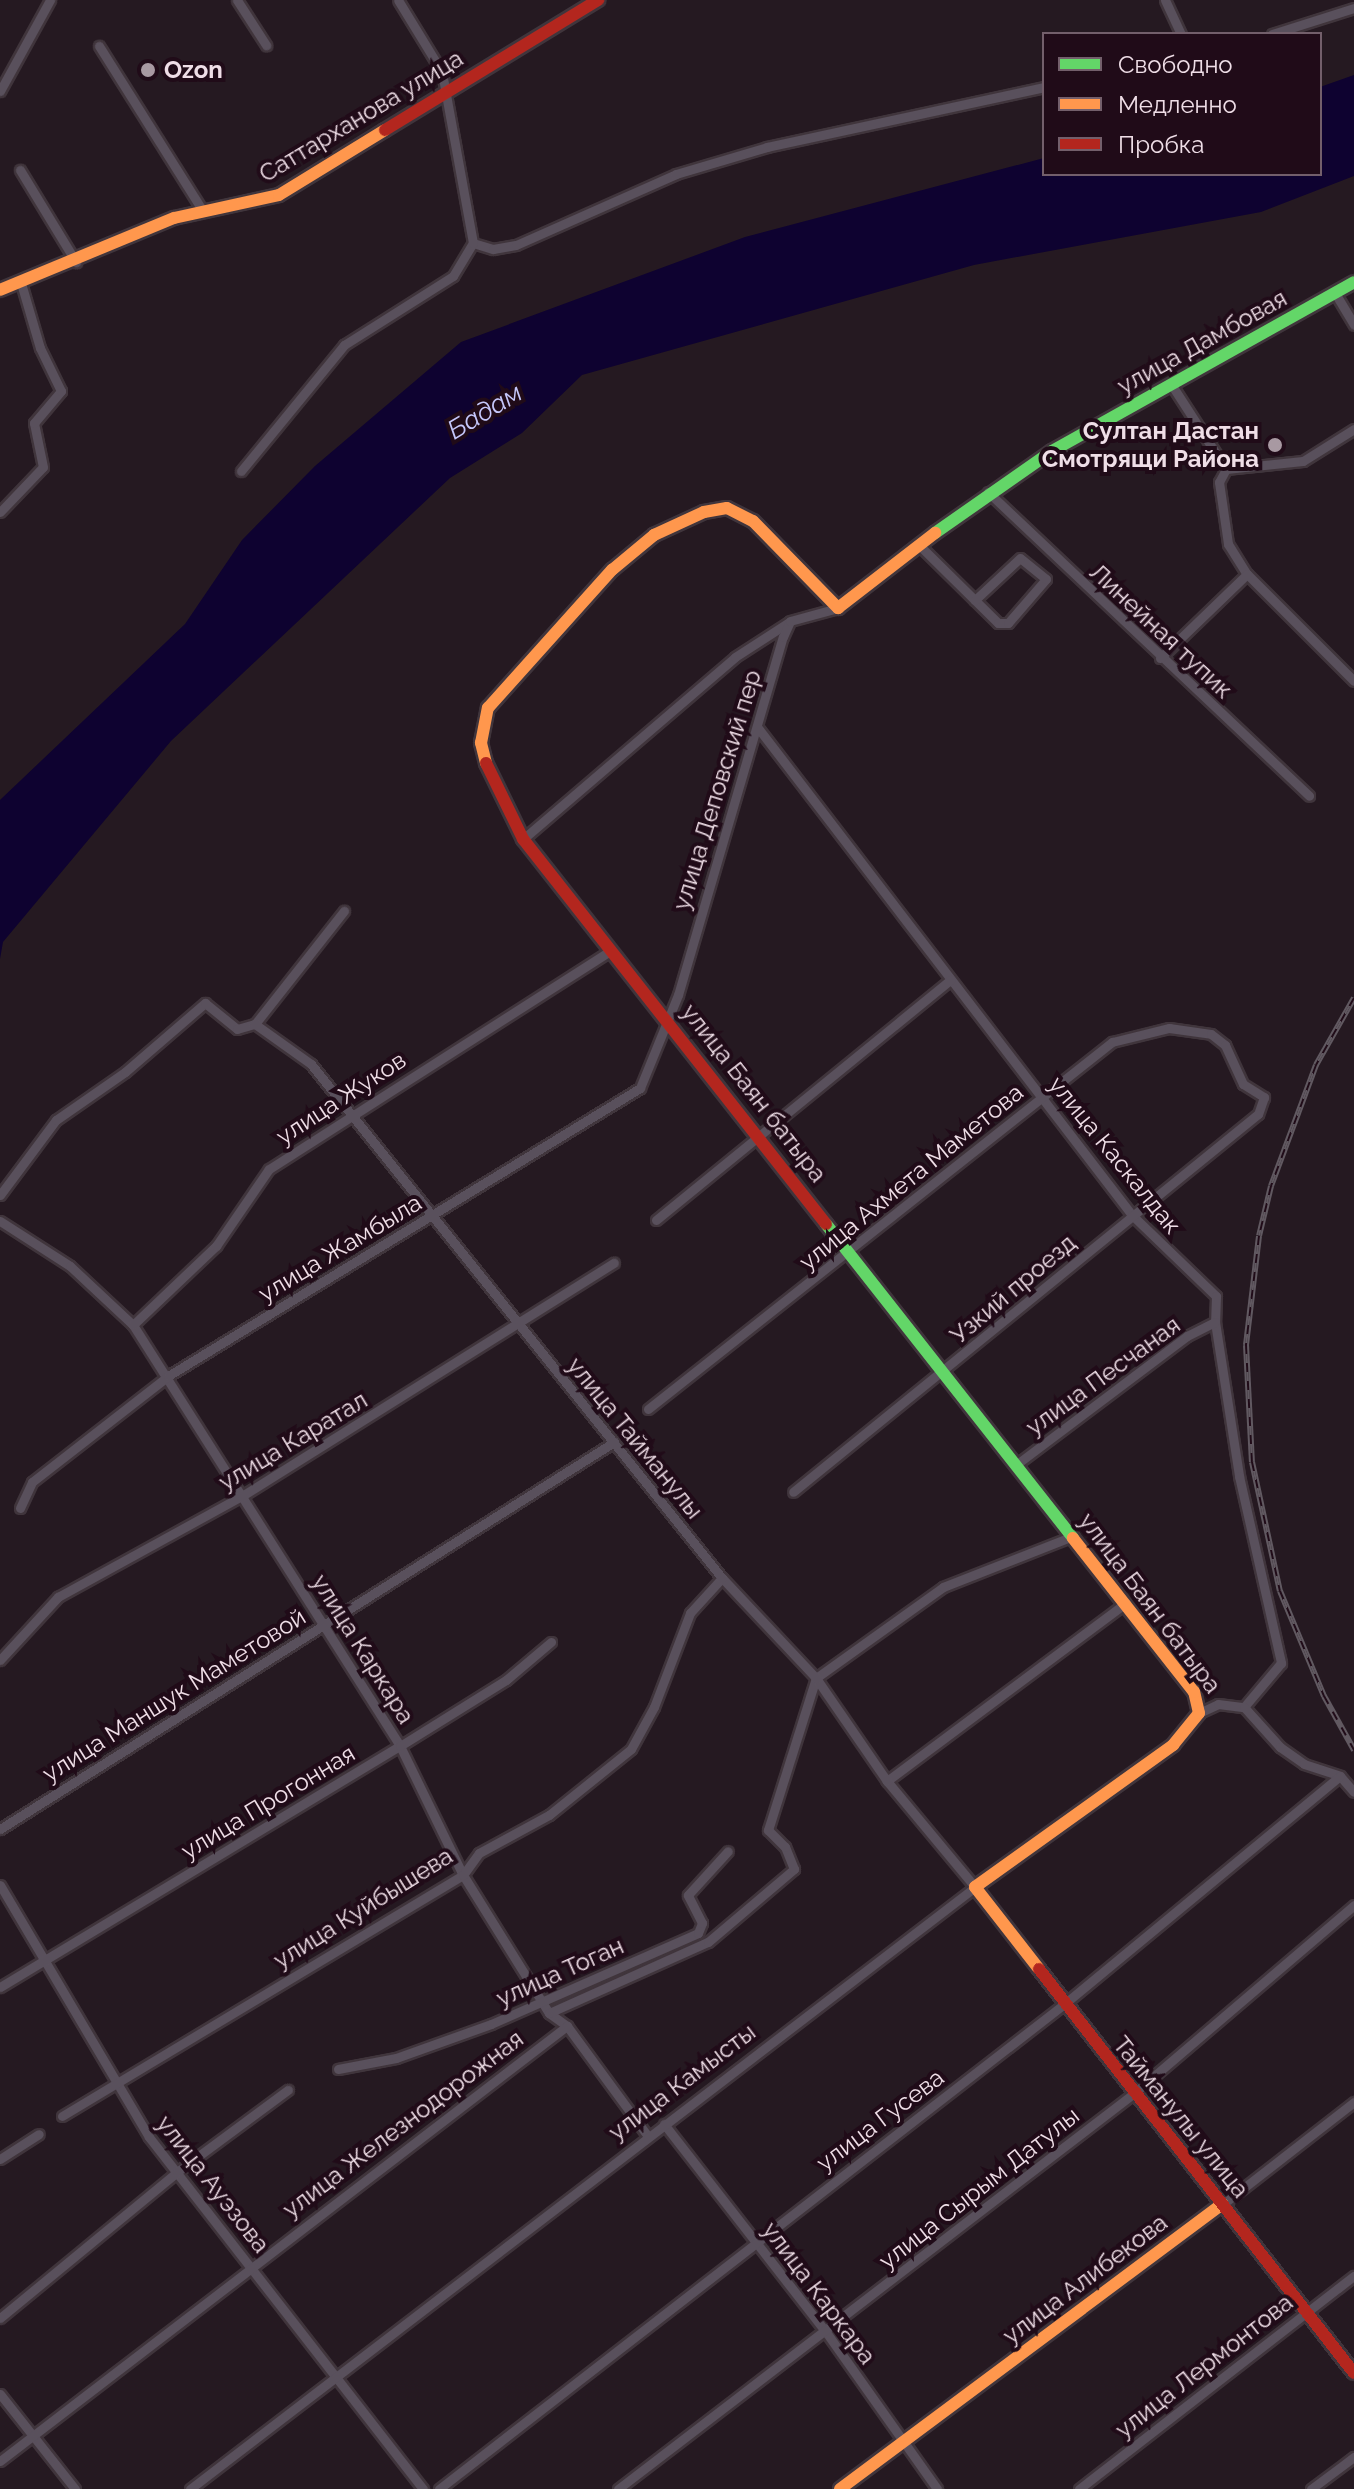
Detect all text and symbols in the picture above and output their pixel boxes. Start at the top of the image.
legend [1042,32,1322,176]
street label: Саттарханова улица [254,44,468,188]
text: Свободно [1118,50,1233,79]
place label: Ozon [164,56,223,84]
marker: Ozon [139,61,157,79]
text: Медленно [1118,90,1237,119]
text: Пробка [1118,130,1204,159]
street label: улица Дамбовая [1112,284,1292,400]
water label: Бадам [442,378,528,446]
place label: Султан Дастан Смотрящи Района [1042,417,1259,473]
marker: Султан Дастан Смотрящи Района [1266,436,1284,454]
street label: Линейная тупик [1084,558,1238,704]
street label: улица Деповский пер [667,666,767,914]
street label: улица Баян батыра [675,998,833,1188]
street label: улица Жуков [271,1045,411,1151]
street label: улица Каскалдак [1043,1071,1187,1239]
street label: улица Ахмета Маметова [793,1078,1029,1276]
street label: улица Жамбыла [253,1188,427,1308]
street label: Узкий проезд [945,1228,1081,1350]
street label: улица Песчаная [1020,1310,1186,1442]
street label: улица Тайманулы [561,1351,709,1525]
street label: улица Каратал [214,1385,372,1497]
street label: улица Баян батыра [1073,1507,1227,1699]
street label: улица Каркара [306,1569,420,1729]
street label: улица Маншук Маметовой [37,1602,311,1788]
street label: улица Прогонная [176,1739,360,1865]
street label: улица Куйбышева [268,1841,458,1975]
street label: улица Тоган [492,1931,628,2013]
street label: улица Камысты [603,2017,761,2147]
street label: улица Железнодорожная [277,2024,529,2224]
street label: Тайманулы улица [1107,2030,1255,2204]
street label: улица Гусева [811,2063,949,2177]
street label: улица Сырым Датулы [873,2101,1085,2275]
street label: улица Ауэзова [150,2109,276,2259]
street label: улица Алибекова [997,2208,1173,2350]
street label: улица Каркара [756,2216,882,2370]
street label: улица Лермонтова [1110,2288,1298,2444]

